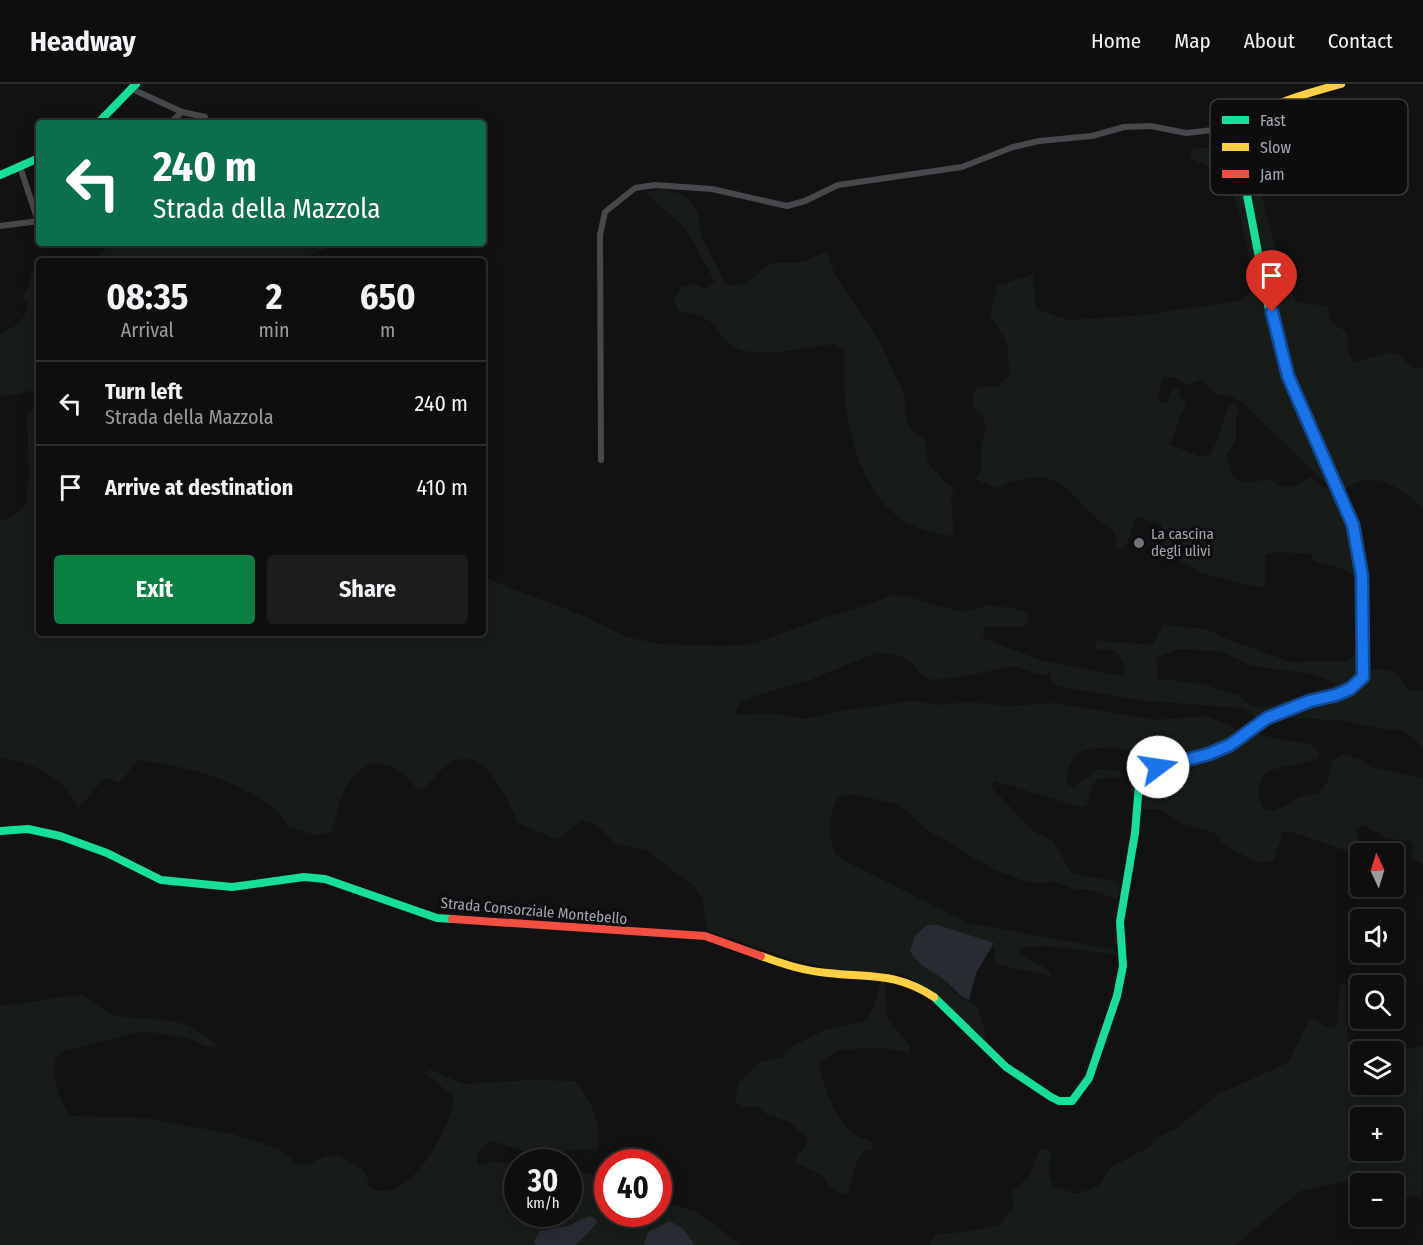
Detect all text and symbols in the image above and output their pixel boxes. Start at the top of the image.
text: Headway [30,25,136,58]
text: Home [1091,28,1141,54]
text: Map [1174,28,1211,54]
text: About [1244,28,1295,54]
text: Contact [1328,28,1393,54]
legend [1210,99,1408,195]
text: Fast [1260,111,1287,130]
text: Slow [1260,138,1291,157]
text: 240 m [153,142,257,192]
icon: left [54,144,132,222]
text: Jam [1260,165,1285,184]
text: Strada della Mazzola [153,193,381,225]
pin [1246,250,1297,312]
icon: arrive [1255,259,1288,292]
text: 08:35 [106,275,188,319]
text: 2 [266,275,282,319]
text: 650 [360,275,416,319]
text: Arrival [121,318,174,342]
text: min [259,318,290,342]
text: m [380,318,395,342]
text: Turn left [105,378,183,405]
icon: left [54,387,87,420]
text: 240 m [415,390,468,417]
text: Strada della Mazzola [105,405,274,429]
icon: arrive [54,471,87,504]
text: Arrive at destination [105,474,293,501]
text: 410 m [416,474,468,501]
place label: La cascina degli ulivi [1151,525,1214,560]
marker: La cascina degli ulivi [1132,536,1146,550]
button: Exit [54,555,255,624]
button: Share [267,555,468,624]
position arrow [1126,735,1190,799]
north arrow [1350,843,1404,897]
map controls [1350,843,1404,1227]
street label: Strada Consorziale Montebello [440,894,628,928]
button: sound [1350,909,1404,963]
button: search [1350,975,1404,1029]
button: layers [1350,1041,1404,1095]
button: + [1350,1107,1404,1161]
speed limit sign: 40 [594,1149,672,1227]
text: 30 [528,1163,558,1199]
button: − [1350,1173,1404,1227]
text: km/h [526,1194,560,1212]

